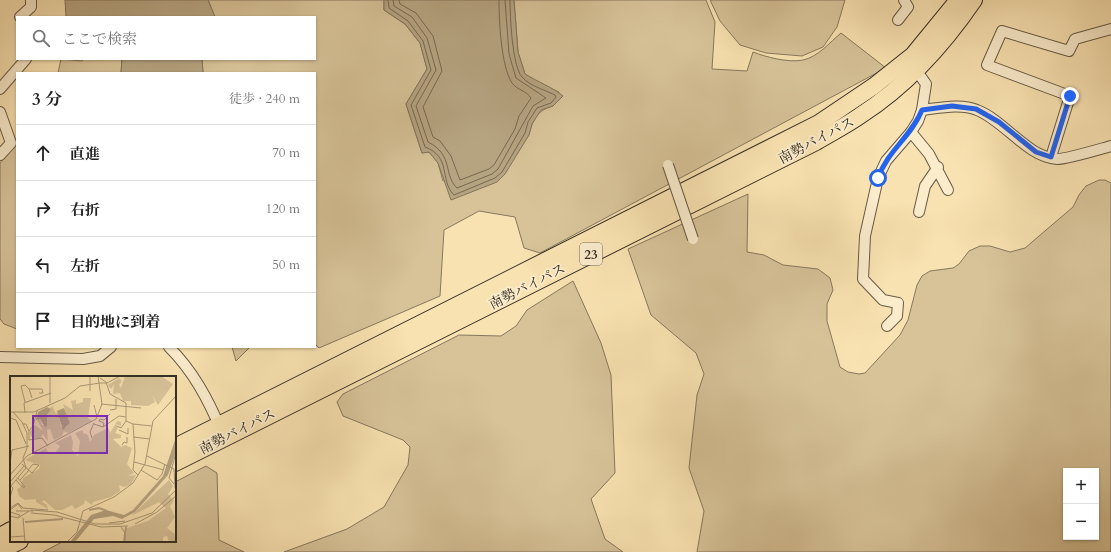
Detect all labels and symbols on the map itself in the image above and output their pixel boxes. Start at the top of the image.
route end [1061,87,1079,105]
street label: 南勢バイパス [775,112,858,168]
route start [869,169,887,187]
road number: 23 [580,243,602,265]
street label: 南勢バイパス [486,259,569,314]
inset map [10,376,176,542]
street label: 南勢バイパス [196,404,279,459]

